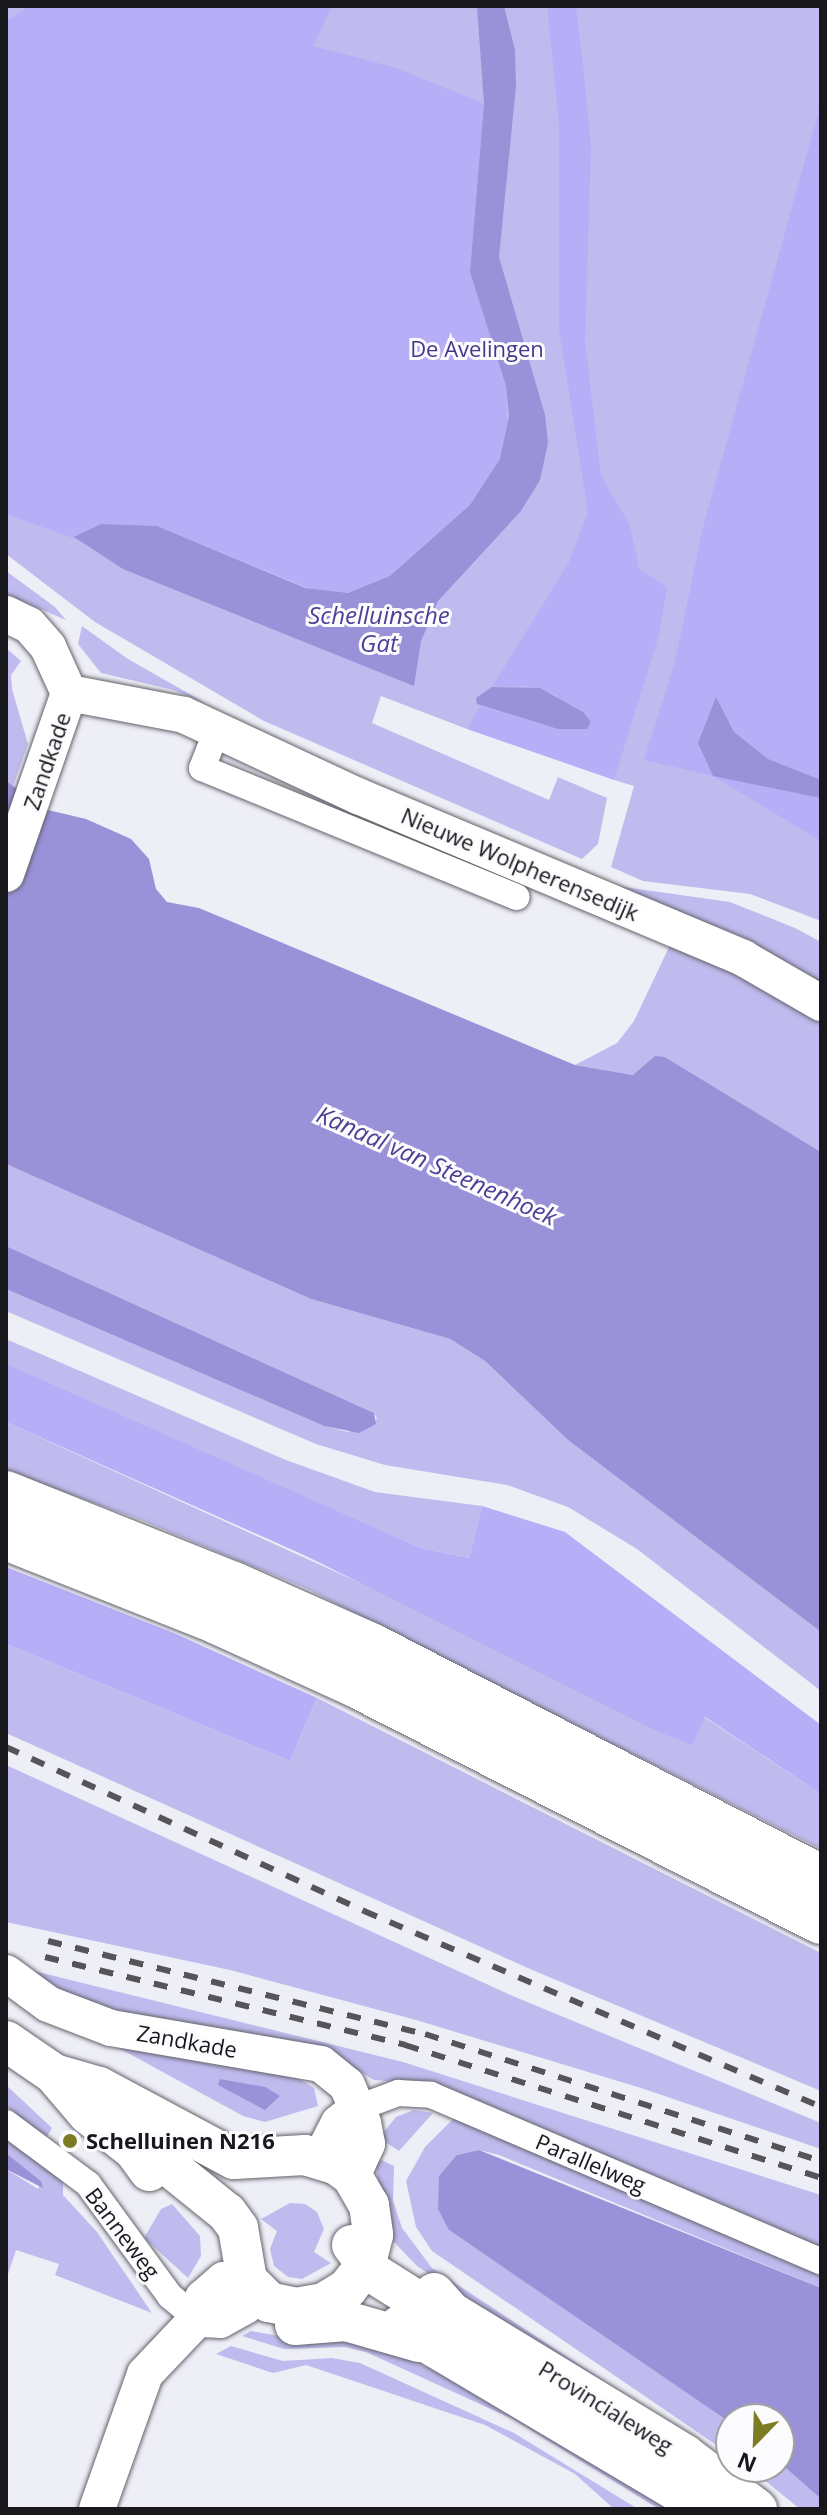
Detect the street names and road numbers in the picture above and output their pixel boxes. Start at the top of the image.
street label: Zandkade [18,709,76,813]
street label: Nieuwe Wolpherensedijk [397,802,643,926]
street label: Zandkade [135,2019,239,2063]
street label: Parallelweg [532,2128,650,2198]
street label: Banneweg [80,2182,166,2284]
street label: Provincialeweg [534,2355,678,2459]

